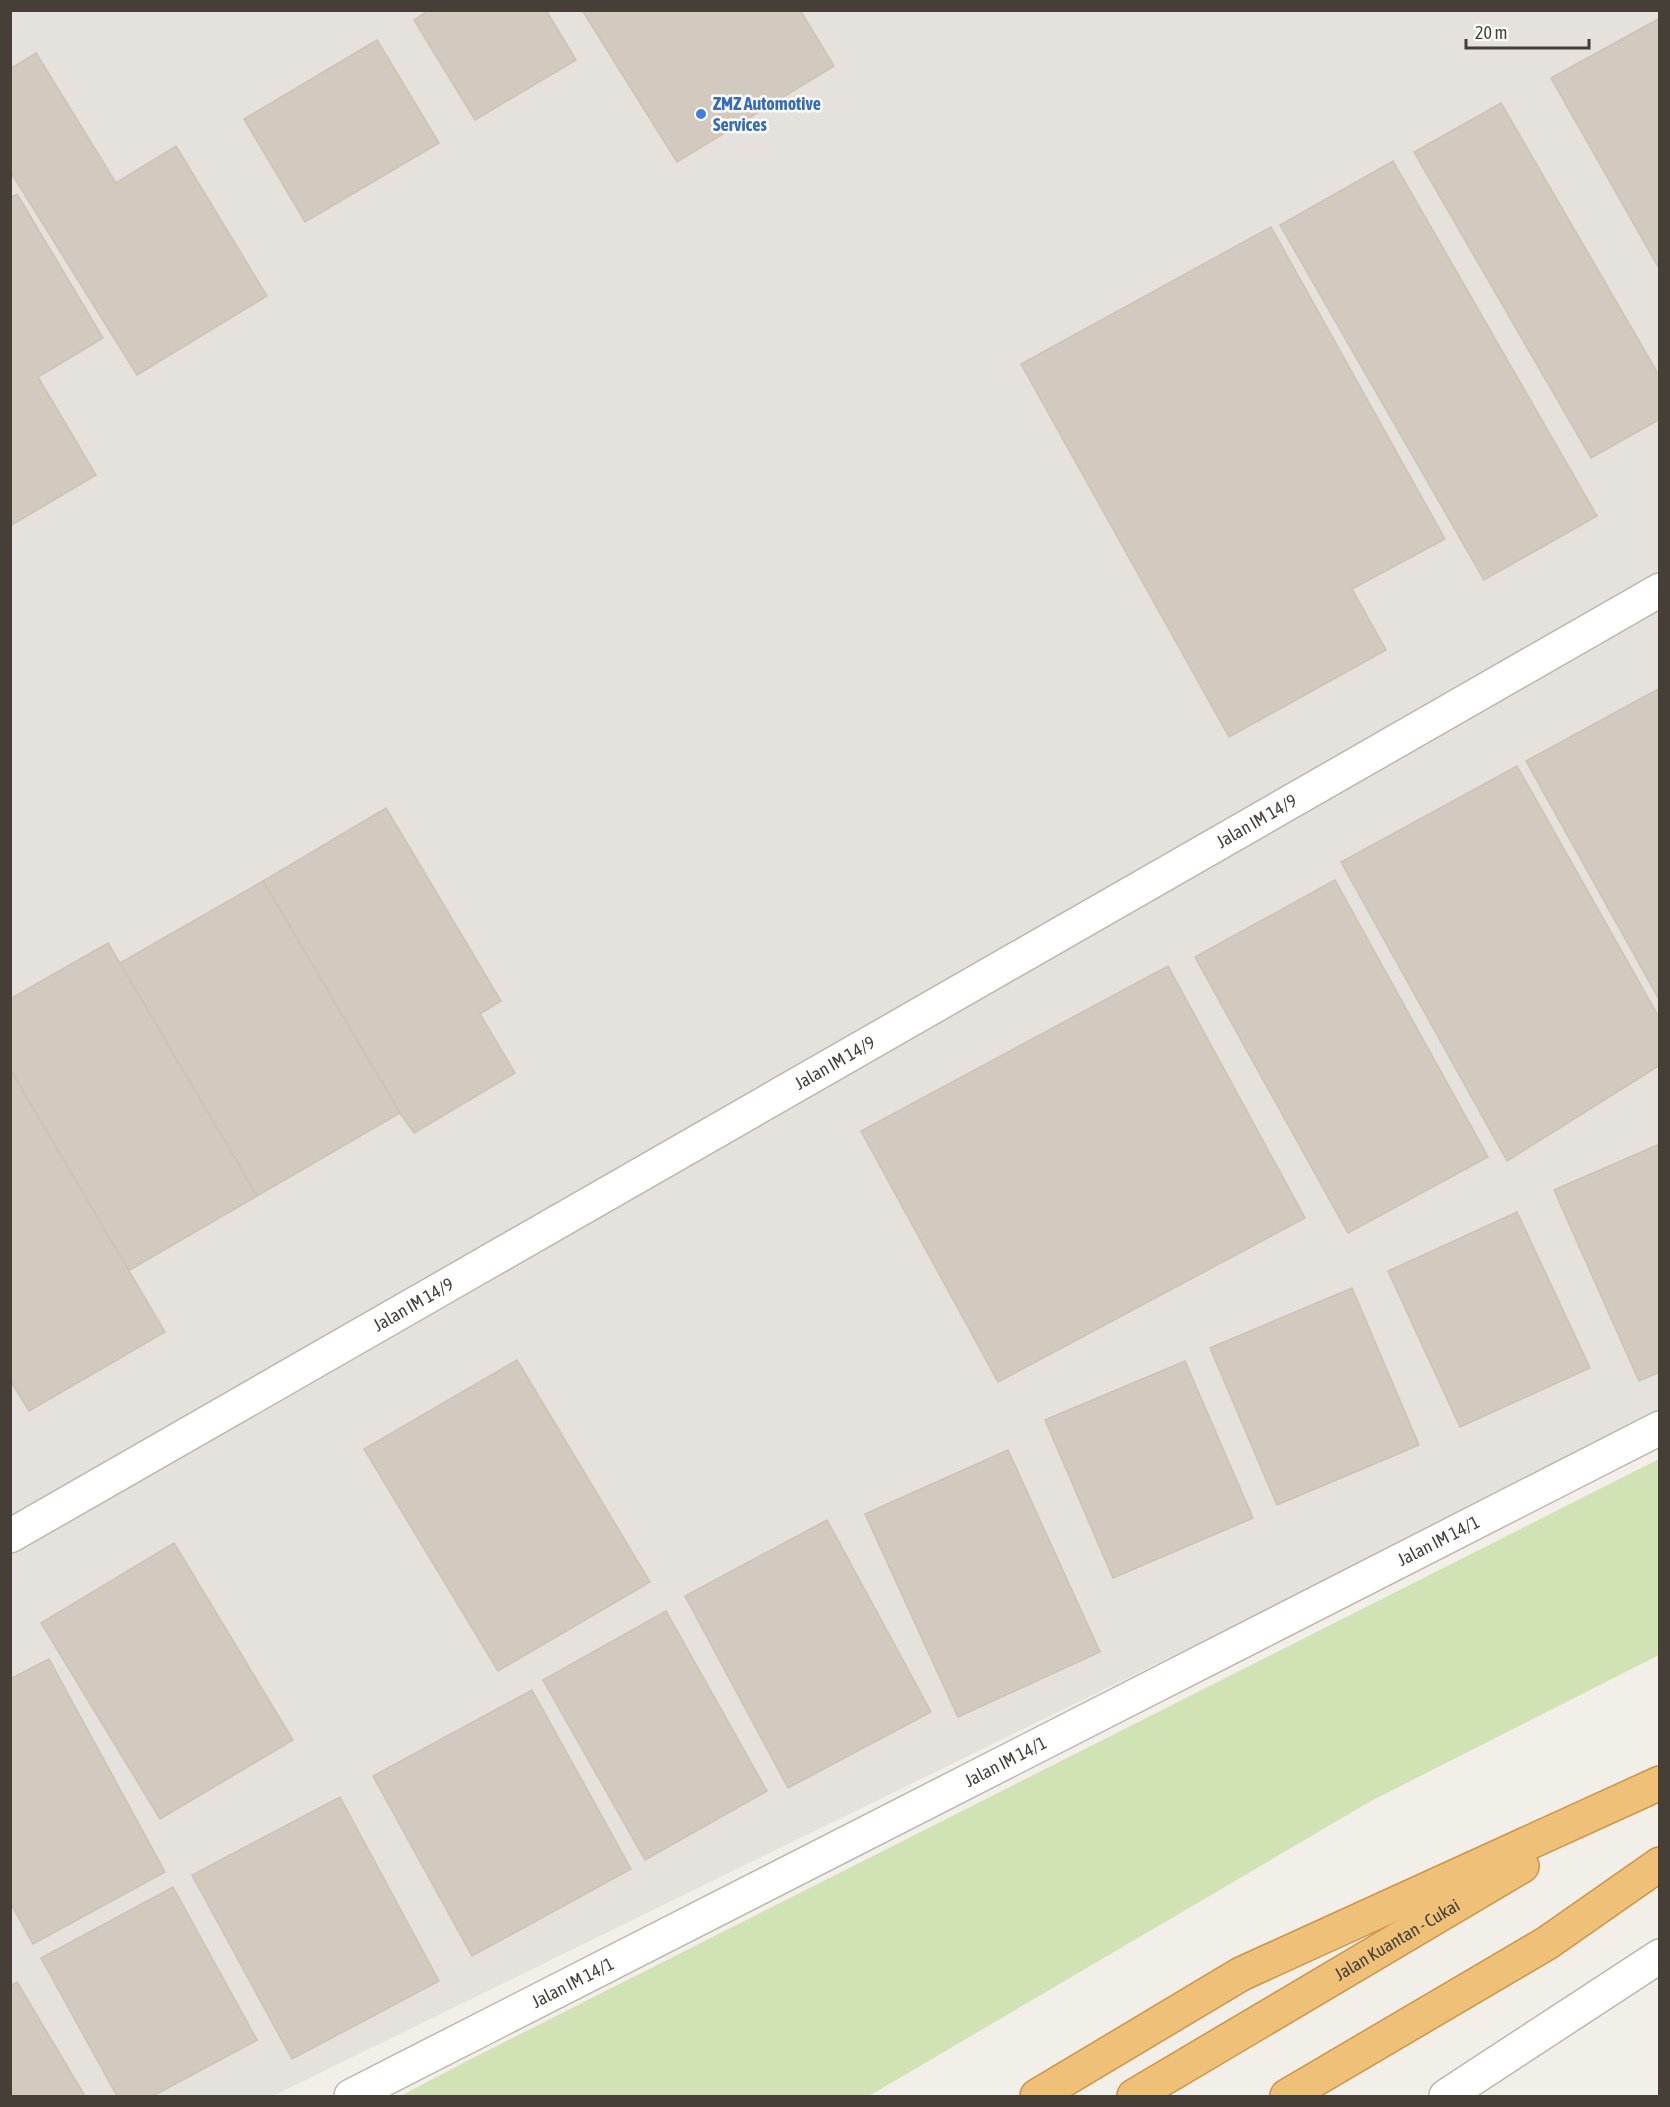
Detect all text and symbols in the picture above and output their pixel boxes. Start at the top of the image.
scale bar [1466,12,1589,50]
text: 20 m [1475,22,1507,43]
place label: ZMZ Automotive Services [713,93,821,135]
marker: ZMZ Automotive Services [694,107,708,121]
street label: Jalan IM 14/9 [1213,790,1300,852]
street label: Jalan IM 14/9 [791,1031,879,1094]
street label: Jalan IM 14/9 [369,1273,457,1336]
street label: Jalan IM 14/1 [1394,1511,1483,1570]
street label: Jalan IM 14/1 [961,1732,1050,1791]
street label: Jalan Kuantan - Cukai [1331,1894,1463,1985]
street label: Jalan IM 14/1 [528,1953,617,2012]

